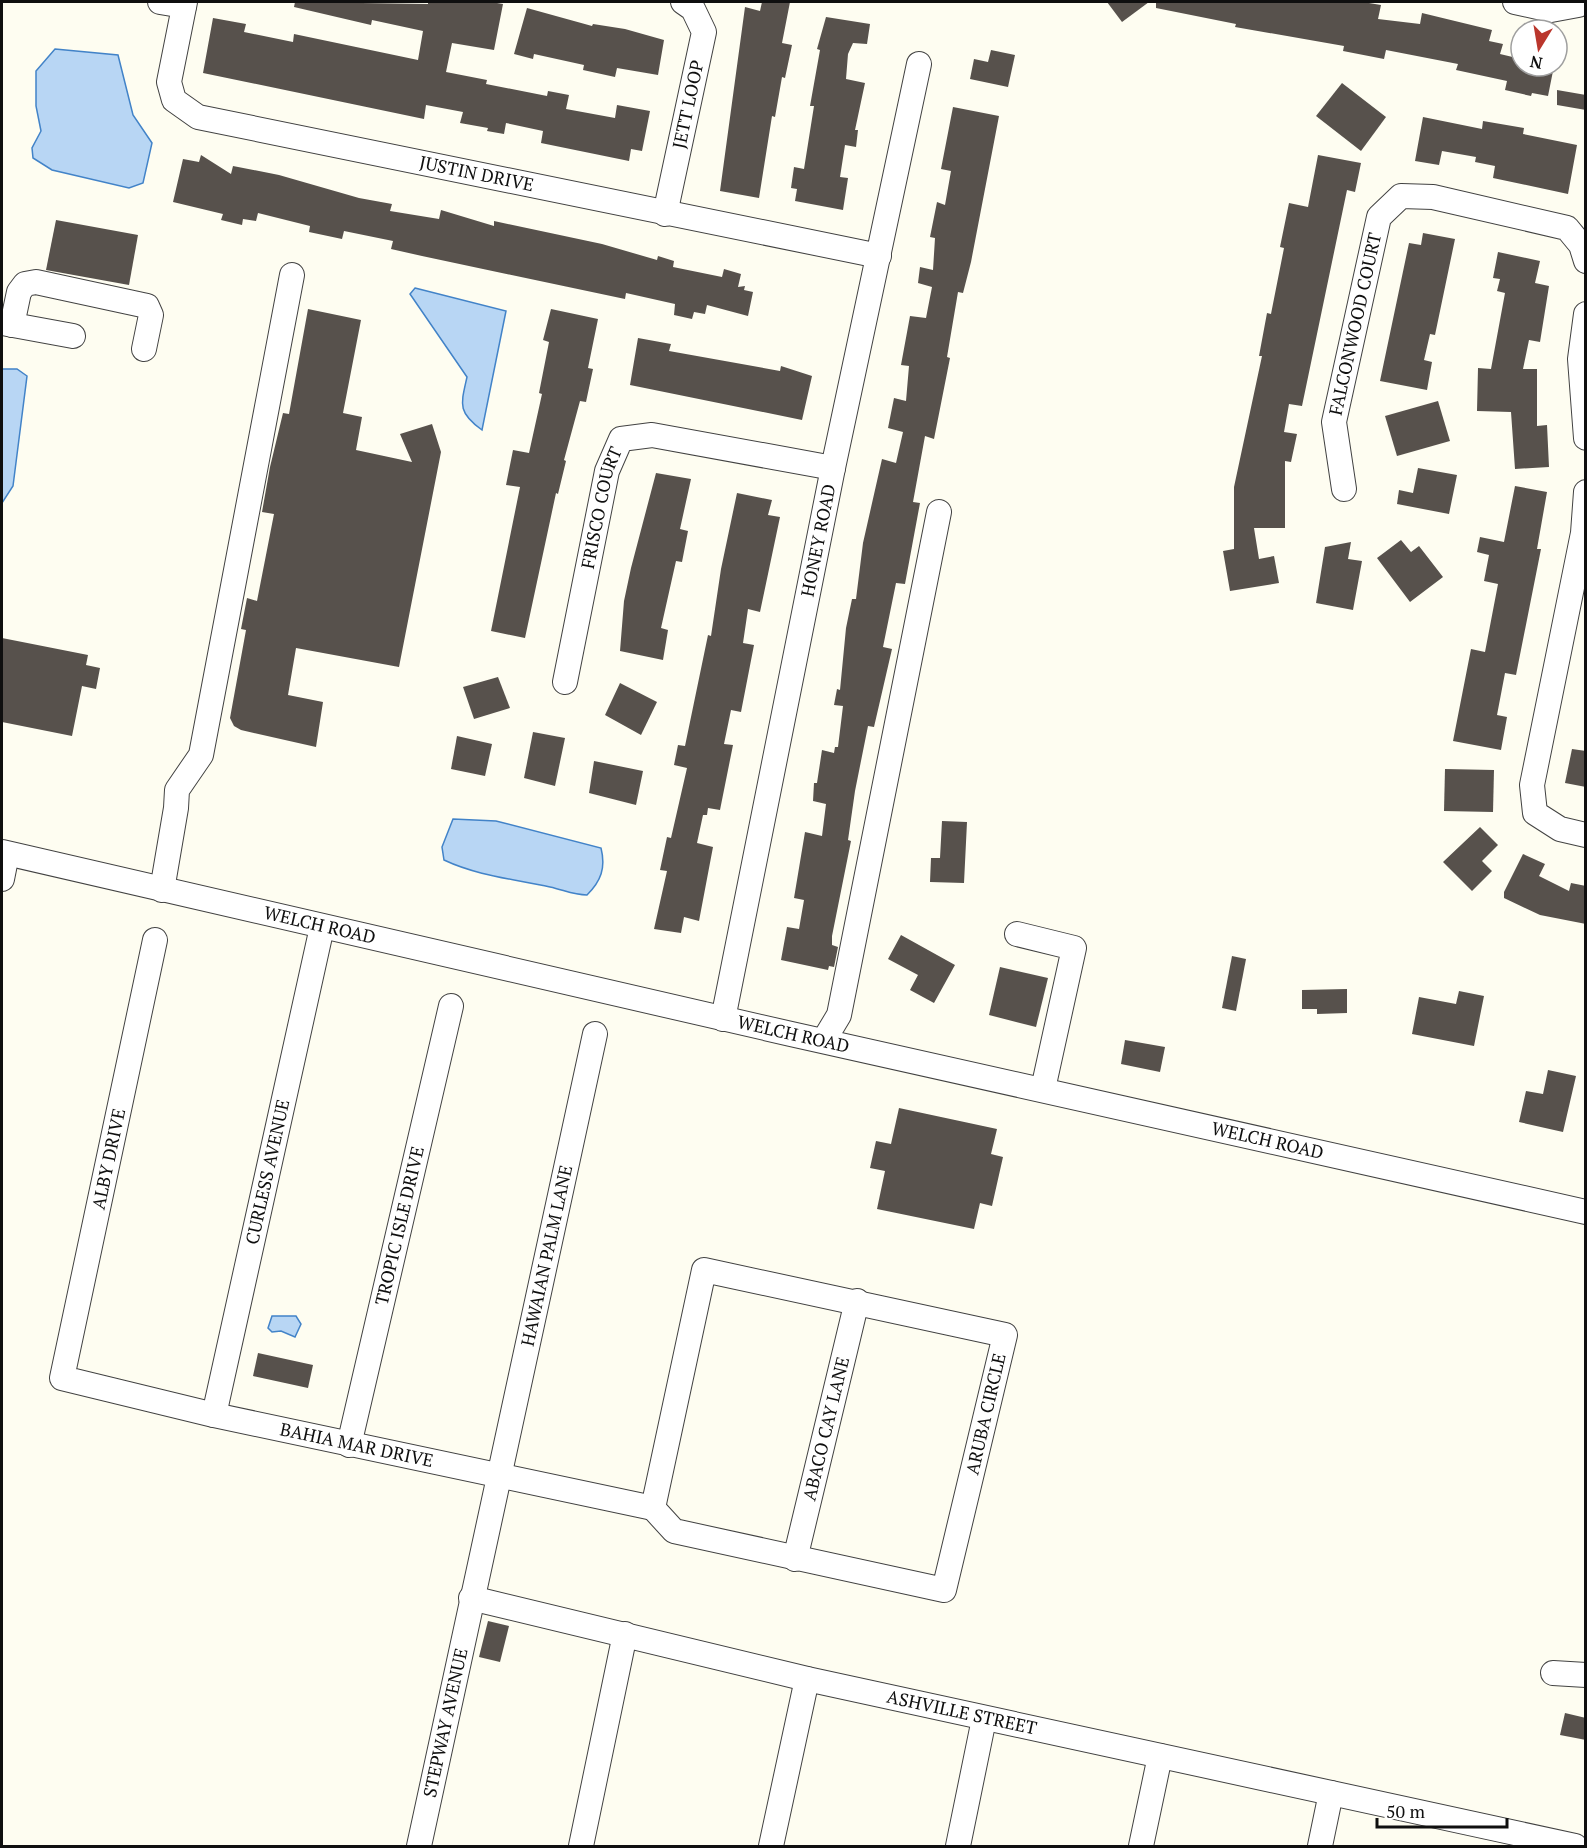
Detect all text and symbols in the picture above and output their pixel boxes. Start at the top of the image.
north arrow [1509,18,1569,78]
text: N [1528,51,1544,75]
street label: JETT LOOP [666,57,709,151]
street label: JUSTIN DRIVE [417,149,536,196]
street label: FALCONWOOD COURT [1323,230,1386,417]
street label: FRISCO COURT [575,443,627,571]
street label: HONEY ROAD [795,482,841,599]
street label: WELCH ROAD [262,900,378,949]
street label: WELCH ROAD [735,1009,852,1058]
street label: CURLESS AVENUE [239,1097,295,1246]
street label: ALBY DRIVE [86,1106,130,1211]
street label: WELCH ROAD [1209,1116,1326,1164]
street label: TROPIC ISLE DRIVE [369,1144,429,1307]
street label: HAWAIAN PALM LANE [515,1163,577,1348]
street label: ARUBA CIRCLE [959,1351,1011,1477]
street label: ABACO CAY LANE [796,1354,854,1503]
street label: BAHIA MAR DRIVE [278,1416,436,1472]
street label: STEPWAY AVENUE [417,1646,473,1799]
street label: ASHVILLE STREET [885,1684,1039,1740]
scale bar [1377,1791,1508,1829]
text: 50 m [1386,1799,1426,1823]

